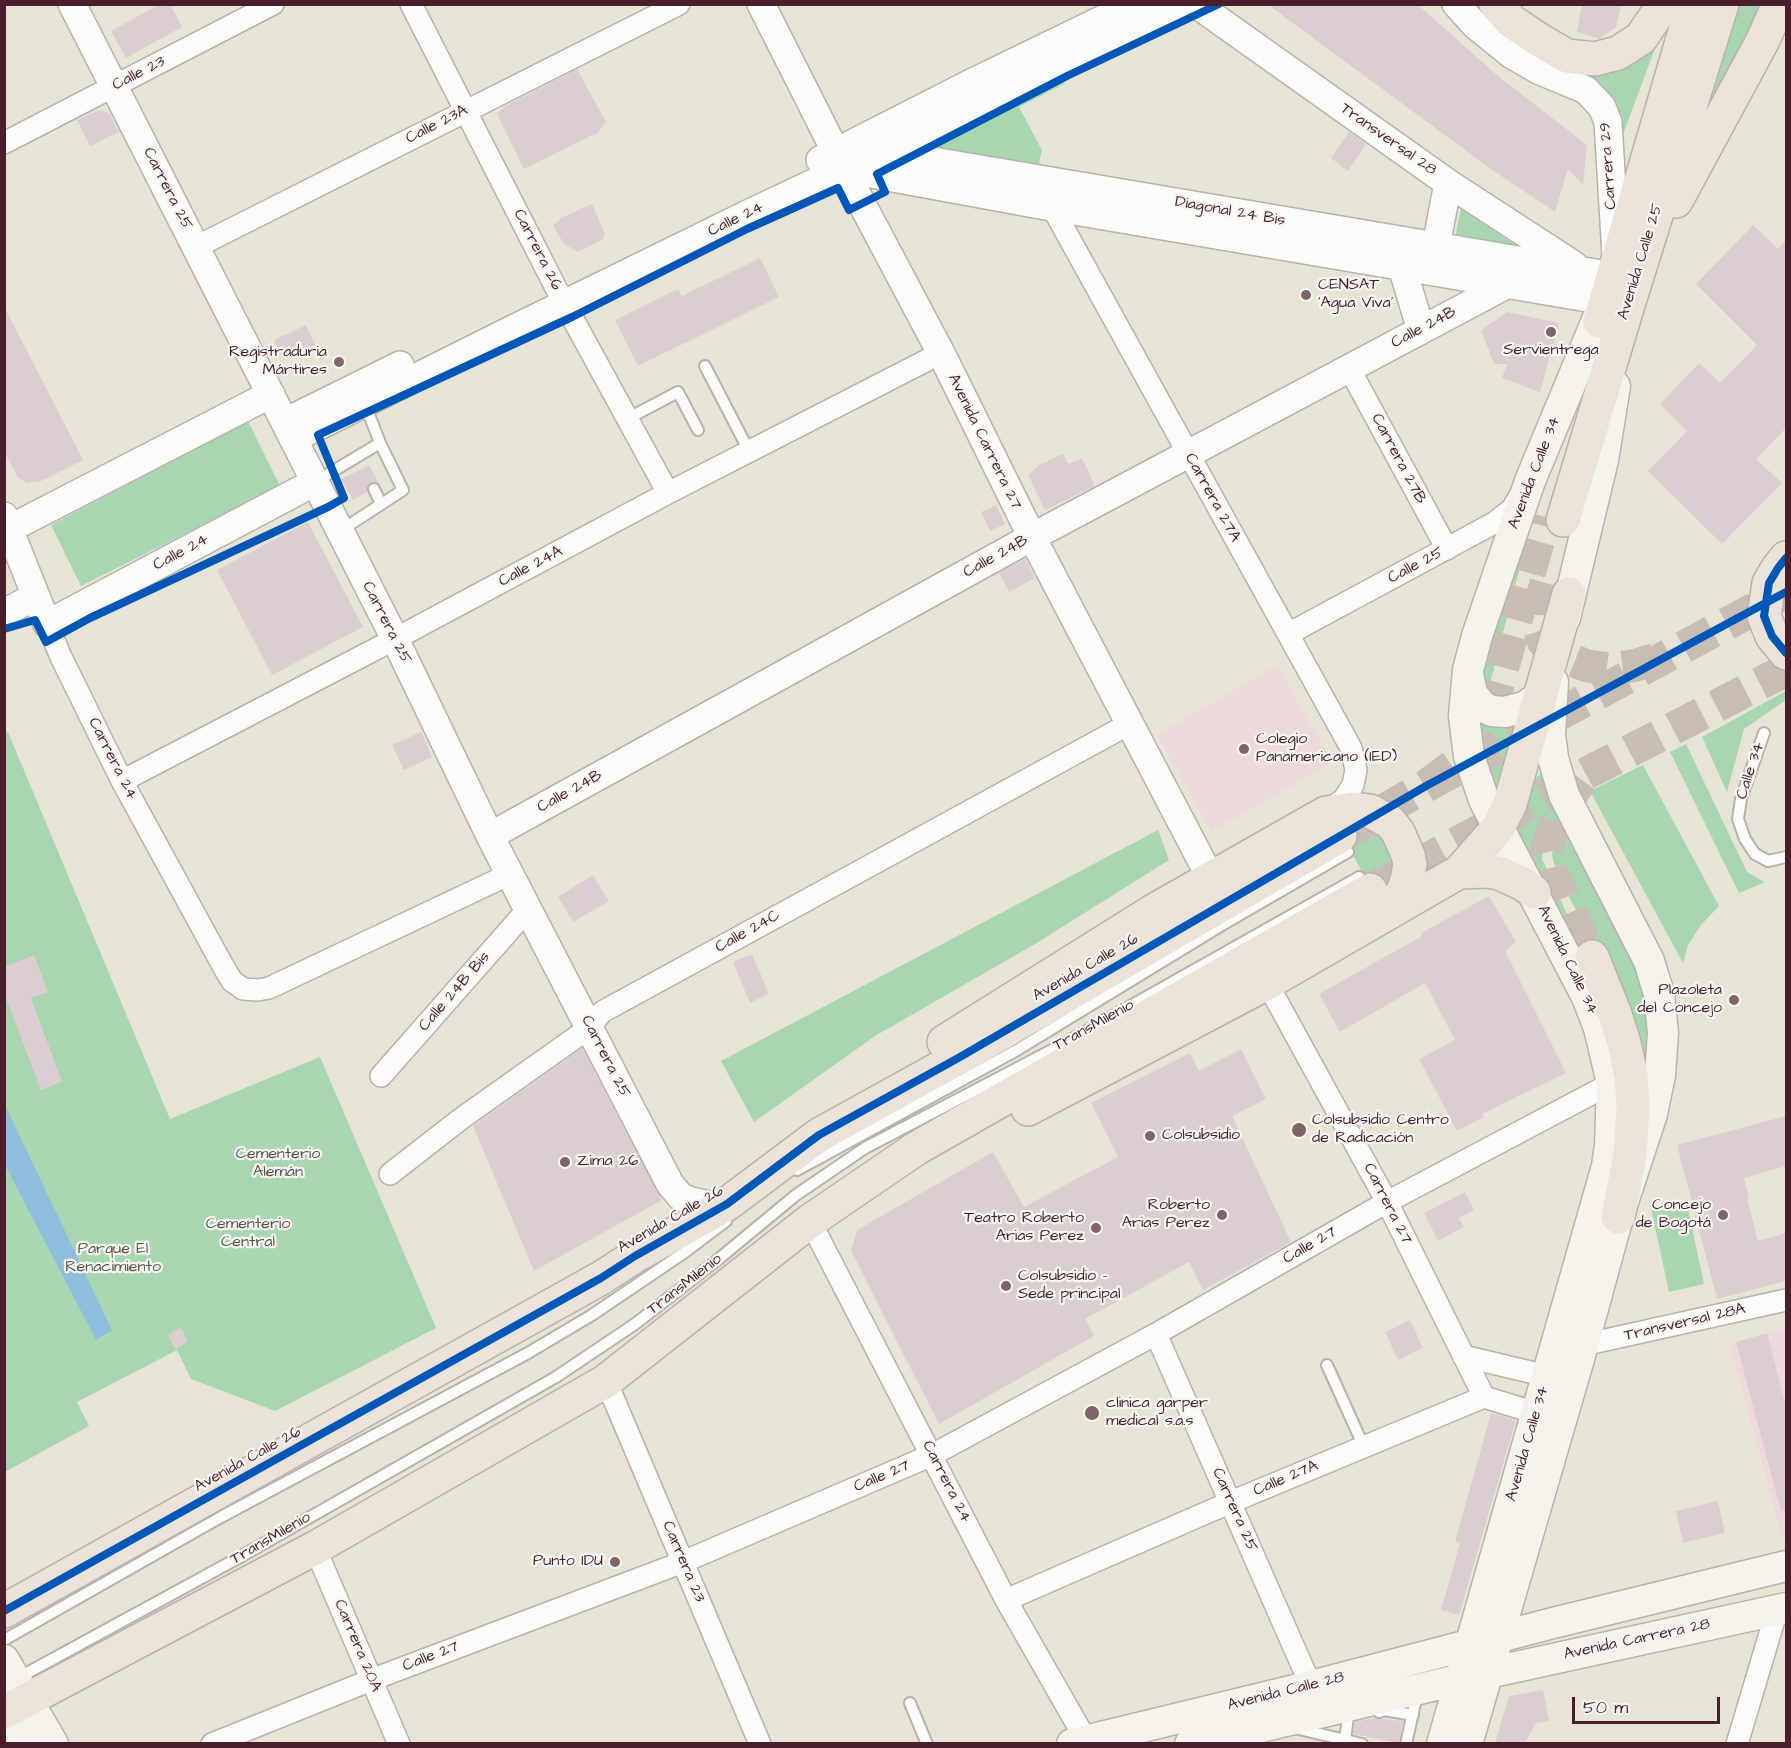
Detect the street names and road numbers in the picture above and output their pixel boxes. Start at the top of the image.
street label: Calle 23 [109,53,169,95]
street label: Transversal 28 [1336,100,1440,180]
street label: Calle 23A [403,101,471,149]
street label: Carrera 29 [1596,122,1622,210]
street label: Carrera 25 [138,145,196,233]
street label: Diagonal 24 Bis [1173,193,1287,231]
street label: Calle 24 [705,198,767,242]
street label: Avenida Calle 25 [1614,202,1668,322]
street label: Carrera 26 [508,206,566,294]
street label: Calle 24B [1388,303,1460,353]
street label: Avenida Carrera 27 [943,371,1025,513]
street label: Carrera 27B [1366,411,1430,507]
street label: Avenida Calle 34 [1505,414,1565,532]
street label: Carrera 27A [1180,450,1244,546]
street label: Calle 24 [150,531,212,575]
street label: Calle 24B [960,531,1032,583]
street label: Calle 24A [496,542,566,592]
street label: Calle 25 [1385,543,1447,589]
street label: Carrera 25 [357,579,415,667]
street label: Carrera 24 [83,715,141,803]
street label: Calle 34 [1733,740,1769,802]
street label: Calle 24B [534,766,606,818]
street label: Avenida Calle 34 [1532,902,1602,1018]
street label: Calle 24C [712,906,784,958]
street label: Avenida Calle 26 [1030,930,1142,1006]
street label: Calle 24B Bis [415,948,495,1036]
street label: TransMilenio [1050,996,1138,1056]
street label: Carrera 25 [576,1013,634,1101]
street label: Carrera 27 [1358,1160,1416,1248]
street label: Avenida Calle 26 [615,1182,727,1258]
street label: Calle 27 [1280,1223,1340,1269]
street label: TransMilenio [644,1250,726,1320]
street label: Transversal 28A [1623,1300,1747,1346]
street label: Avenida Calle 34 [1502,1384,1554,1504]
street label: Avenida Calle 26 [191,1423,305,1497]
street label: Carrera 24 [917,1438,975,1526]
street label: Calle 27 [851,1457,913,1497]
street label: Calle 27A [1251,1457,1321,1501]
street label: Carrera 25 [1207,1465,1261,1555]
street label: TransMilenio [228,1508,314,1570]
street label: Carrera 23 [657,1518,709,1606]
street label: Carrera 20A [329,1597,385,1695]
street label: Avenida Carrera 28 [1562,1615,1712,1665]
street label: Calle 27 [400,1638,462,1676]
street label: Avenida Calle 28 [1226,1668,1346,1716]

